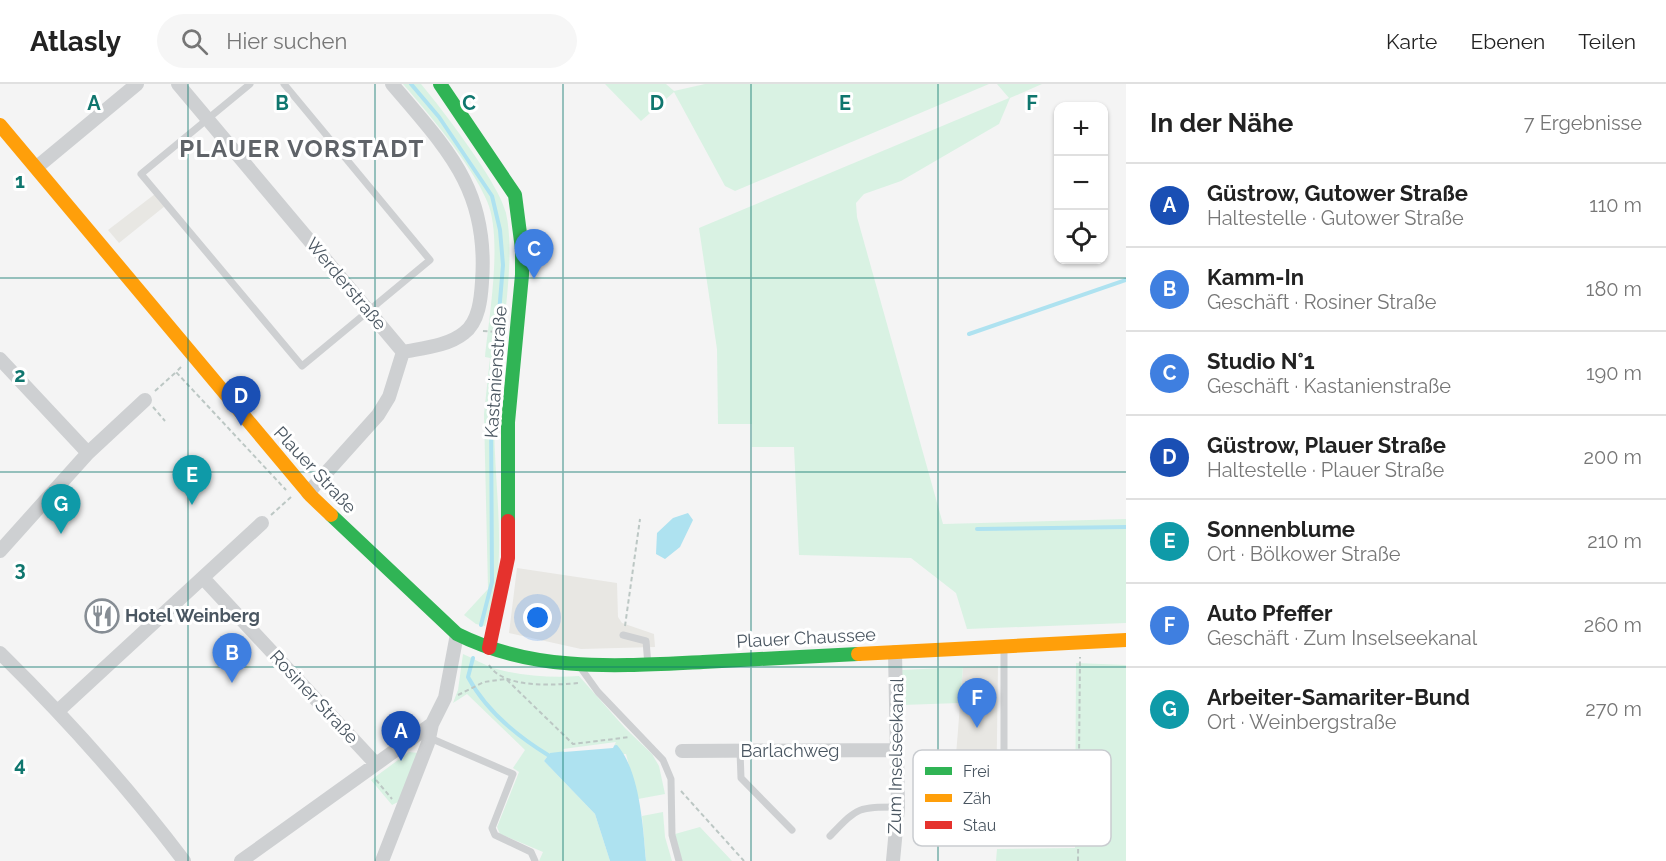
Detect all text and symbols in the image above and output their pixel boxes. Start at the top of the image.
search box [157,14,577,68]
text: Atlasly [30,25,121,58]
icon: search [178,25,211,58]
text: Hier suchen [226,28,347,54]
text: Karte [1386,29,1437,54]
text: Ebenen [1470,29,1545,54]
text: Teilen [1578,29,1636,54]
text: A [87,91,101,115]
text: B [275,91,289,115]
text: C [462,91,476,115]
text: D [650,91,664,115]
text: E [839,91,851,115]
text: F [1026,91,1038,115]
map controls [1054,102,1108,264]
button: + [1054,102,1108,156]
text: In der Nähe [1150,108,1293,138]
text: 7 Ergebnisse [1524,111,1642,135]
district label: PLAUER VORSTADT [179,134,425,163]
button: − [1054,156,1108,210]
text: 1 [15,169,25,193]
text: Güstrow, Gutower Straße [1207,180,1468,206]
text: A [1163,193,1176,217]
text: 110 m [1589,193,1642,217]
text: Haltestelle · Gutower Straße [1207,206,1464,230]
button: locate [1054,210,1108,264]
pin: C [514,230,554,279]
street label: Werderstraße [302,233,391,334]
text: Kamm-In [1207,264,1304,290]
text: B [1163,277,1176,301]
text: 180 m [1586,277,1642,301]
text: Geschäft · Rosiner Straße [1207,290,1436,314]
street label: Kastanienstraße [480,305,511,439]
text: Studio N°1 [1207,348,1315,374]
text: C [1163,361,1176,385]
text: 190 m [1586,361,1642,385]
text: 2 [14,363,26,387]
text: Geschäft · Kastanienstraße [1207,374,1451,398]
pin: D [222,376,260,426]
street label: Plauer Straße [270,422,361,518]
text: Güstrow, Plauer Straße [1207,432,1446,458]
text: D [1162,445,1177,469]
text: 200 m [1584,445,1642,469]
pin: E [172,456,212,505]
text: Haltestelle · Plauer Straße [1207,458,1444,482]
pin: G [42,484,80,534]
text: Sonnenblume [1207,516,1355,542]
text: E [1163,529,1176,553]
text: 210 m [1587,529,1642,553]
text: Ort · Bölkower Straße [1207,542,1401,566]
text: 3 [14,557,26,581]
restaurant icon: Hotel Weinberg [84,598,120,634]
text: Auto Pfeffer [1207,600,1333,626]
your location [523,603,552,632]
place label: Hotel Weinberg [125,605,260,626]
text: F [1164,613,1175,637]
text: 260 m [1584,613,1642,637]
street label: Plauer Chaussee [736,623,877,652]
text: Geschäft · Zum Inselseekanal [1207,626,1477,650]
pin: B [212,634,252,683]
street label: Rosiner Straße [266,646,363,748]
street label: Zum Inselseekanal [884,678,907,834]
pin: F [958,678,996,728]
text: Arbeiter-Samariter-Bund [1207,684,1470,710]
text: G [1162,697,1177,721]
text: 270 m [1585,697,1642,721]
text: Ort · Weinbergstraße [1207,710,1396,734]
pin: A [382,712,420,761]
street label: Barlachweg [741,740,839,761]
legend [913,750,1111,846]
text: 4 [14,752,26,776]
text: Frei [963,762,990,781]
text: Zäh [963,789,991,808]
text: Stau [963,816,996,835]

